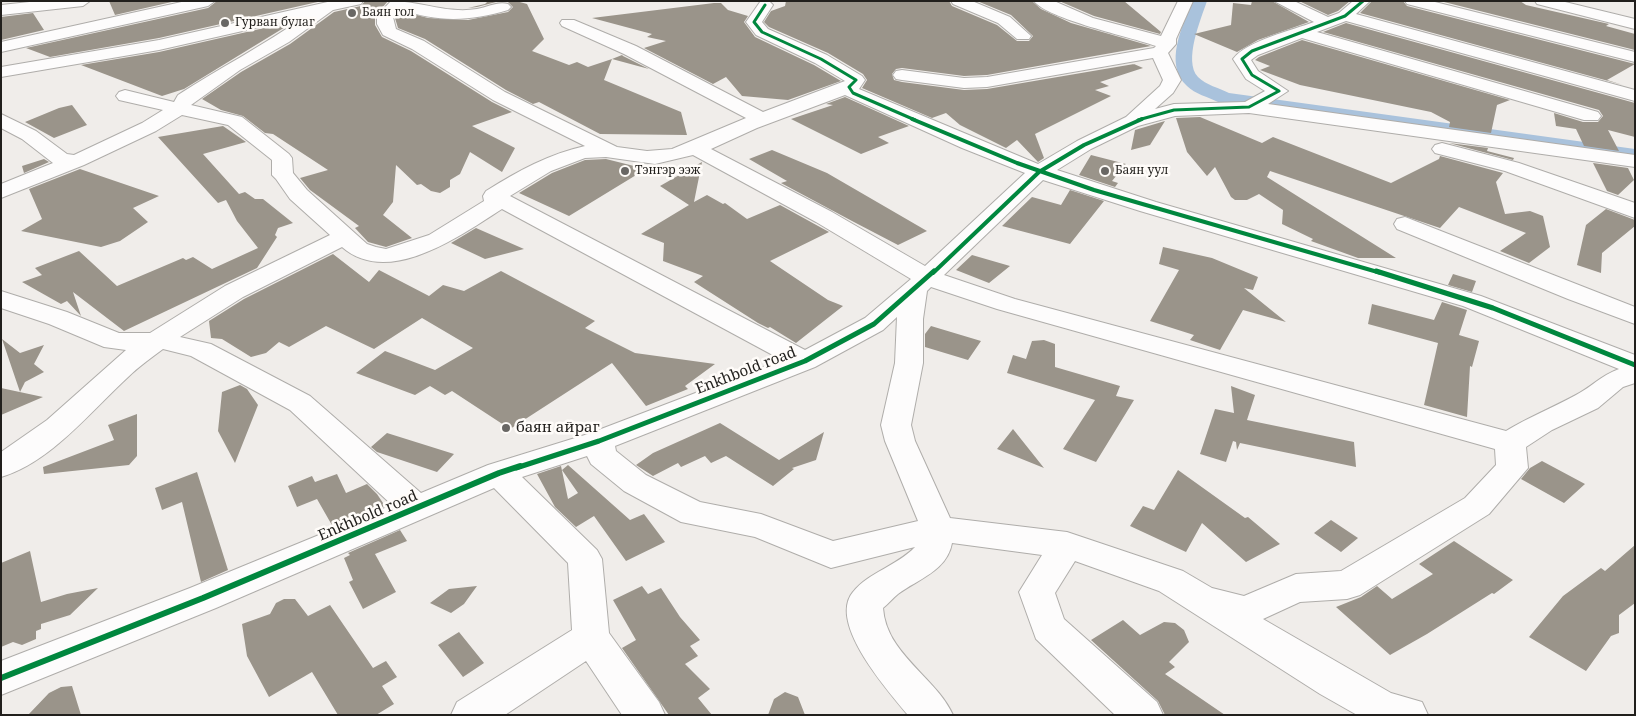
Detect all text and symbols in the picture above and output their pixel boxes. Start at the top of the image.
place label: Баян гол [362,6,414,20]
marker: Баян гол [346,7,358,19]
place label: Гурван булаг [235,16,315,30]
marker: Гурван булаг [219,17,231,29]
place label: Тэнгэр ээж [635,164,700,178]
place label: Баян уул [1115,164,1168,178]
marker: Тэнгэр ээж [619,165,631,177]
marker: Баян уул [1099,165,1111,177]
street label: Enkhbold road [693,344,799,398]
place label: баян айраг [516,419,600,437]
marker: баян айраг [500,422,512,434]
street label: Enkhbold road [316,487,420,545]

